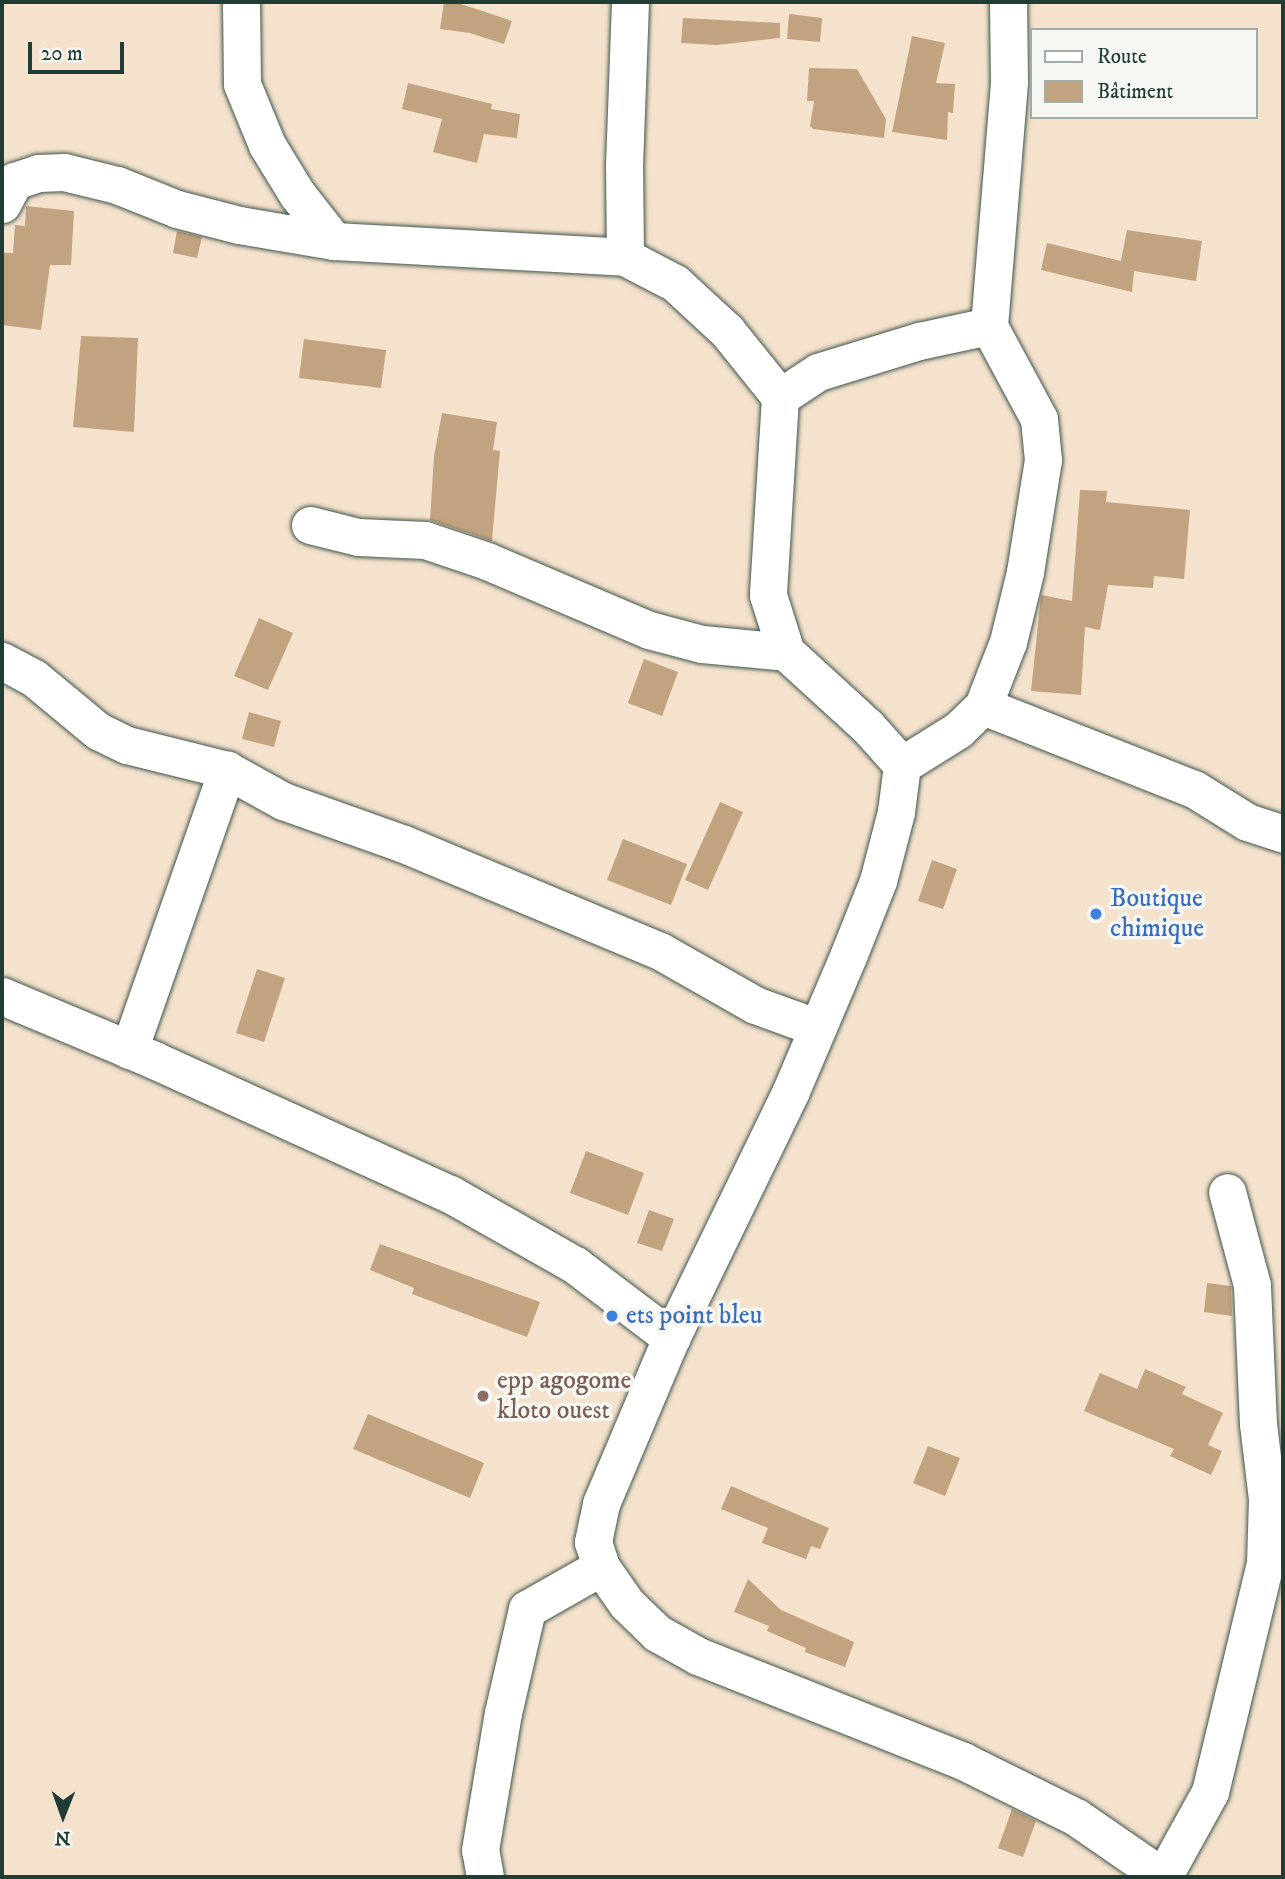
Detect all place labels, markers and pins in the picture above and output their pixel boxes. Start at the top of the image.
place label: Boutique chimique [1110,883,1204,944]
marker: Boutique chimique [1088,906,1104,922]
place label: ets point bleu [626,1300,762,1332]
marker: ets point bleu [604,1308,620,1324]
place label: epp agogome kloto ouest [497,1365,631,1426]
marker: epp agogome kloto ouest [475,1388,491,1404]

